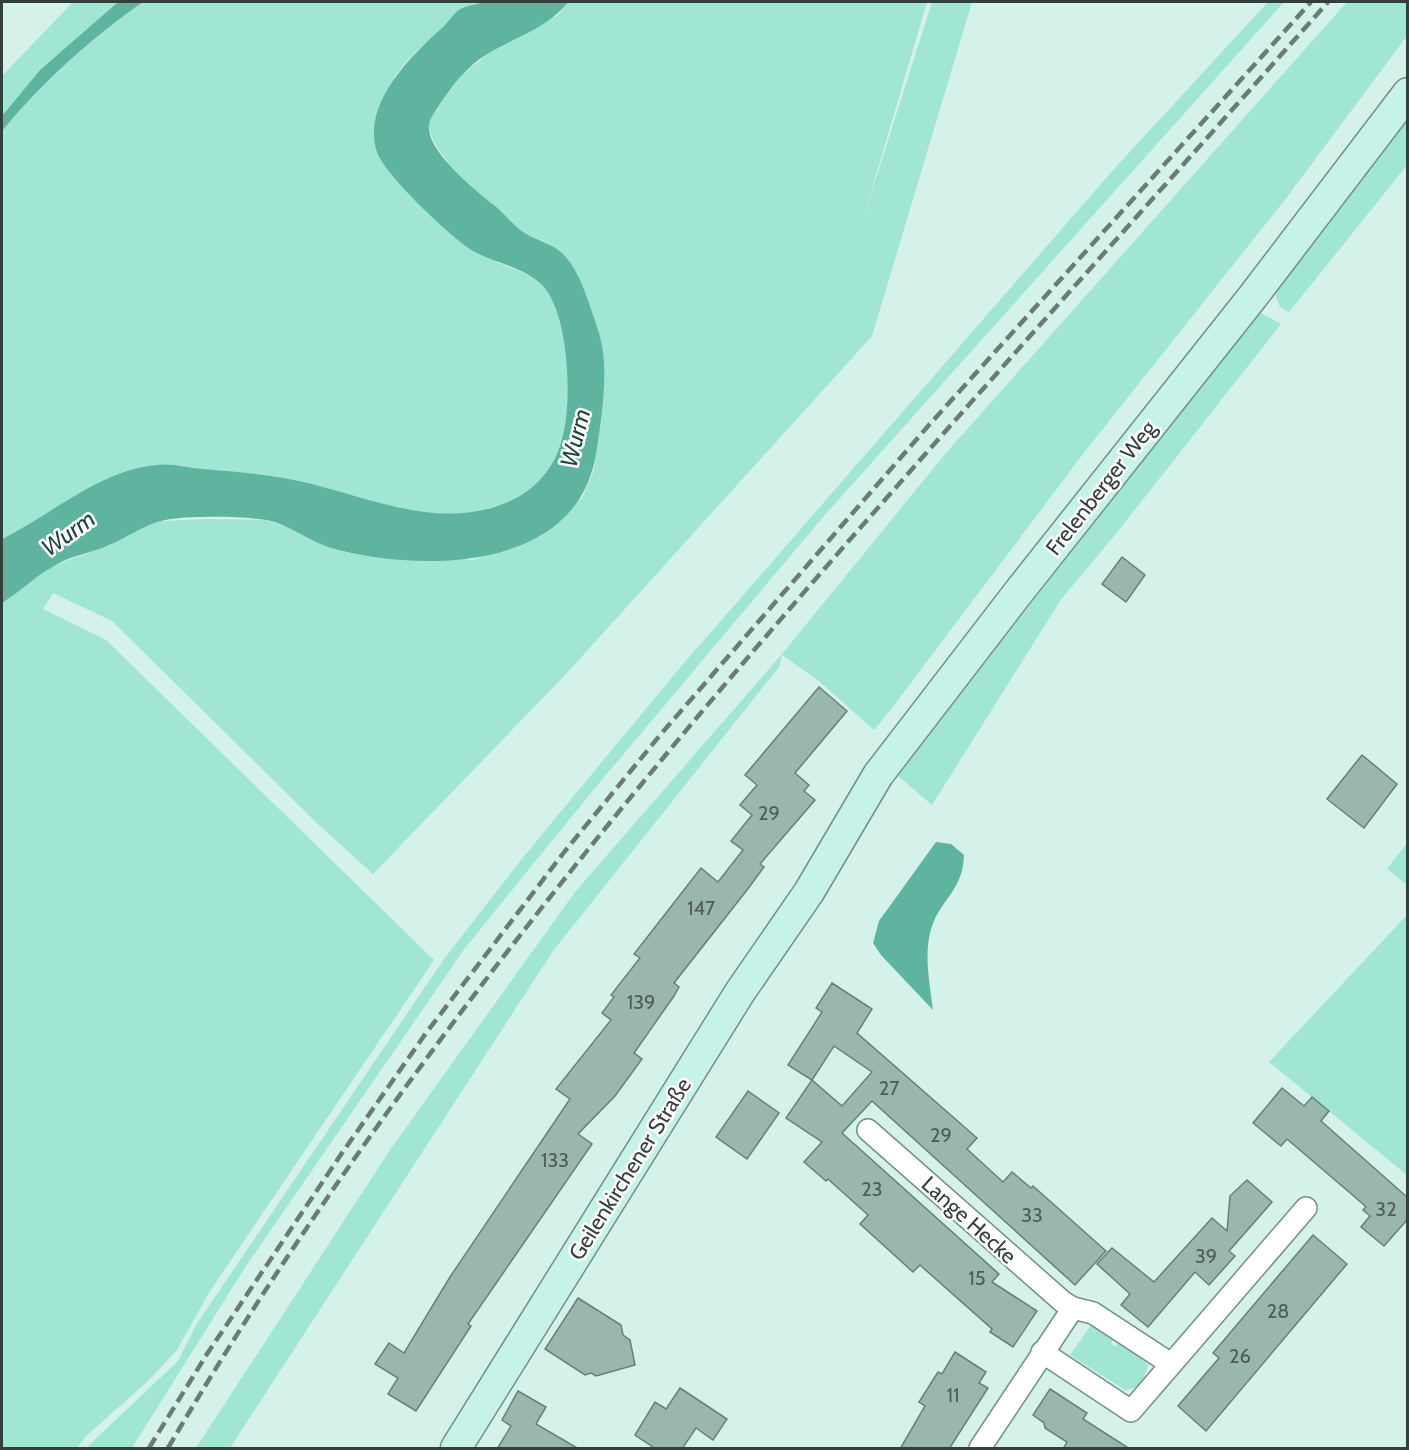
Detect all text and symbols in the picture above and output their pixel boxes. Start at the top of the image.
water label: Wurm [554,406,596,470]
street label: Frelenberger Weg [1040,414,1163,561]
water label: Wurm [35,504,101,562]
house number: 29 [758,801,780,825]
house number: 147 [687,896,715,920]
house number: 139 [627,990,655,1014]
street label: Geilenkirchener Straße [563,1073,697,1265]
house number: 27 [879,1076,899,1100]
house number: 29 [930,1123,952,1147]
house number: 133 [541,1148,569,1172]
street label: Lange Hecke [916,1170,1022,1270]
house number: 23 [861,1177,883,1201]
house number: 32 [1375,1197,1397,1221]
house number: 33 [1021,1203,1043,1227]
house number: 39 [1195,1244,1217,1268]
house number: 15 [968,1266,986,1290]
house number: 28 [1267,1299,1289,1323]
house number: 26 [1229,1344,1251,1368]
house number: 11 [946,1383,960,1407]

